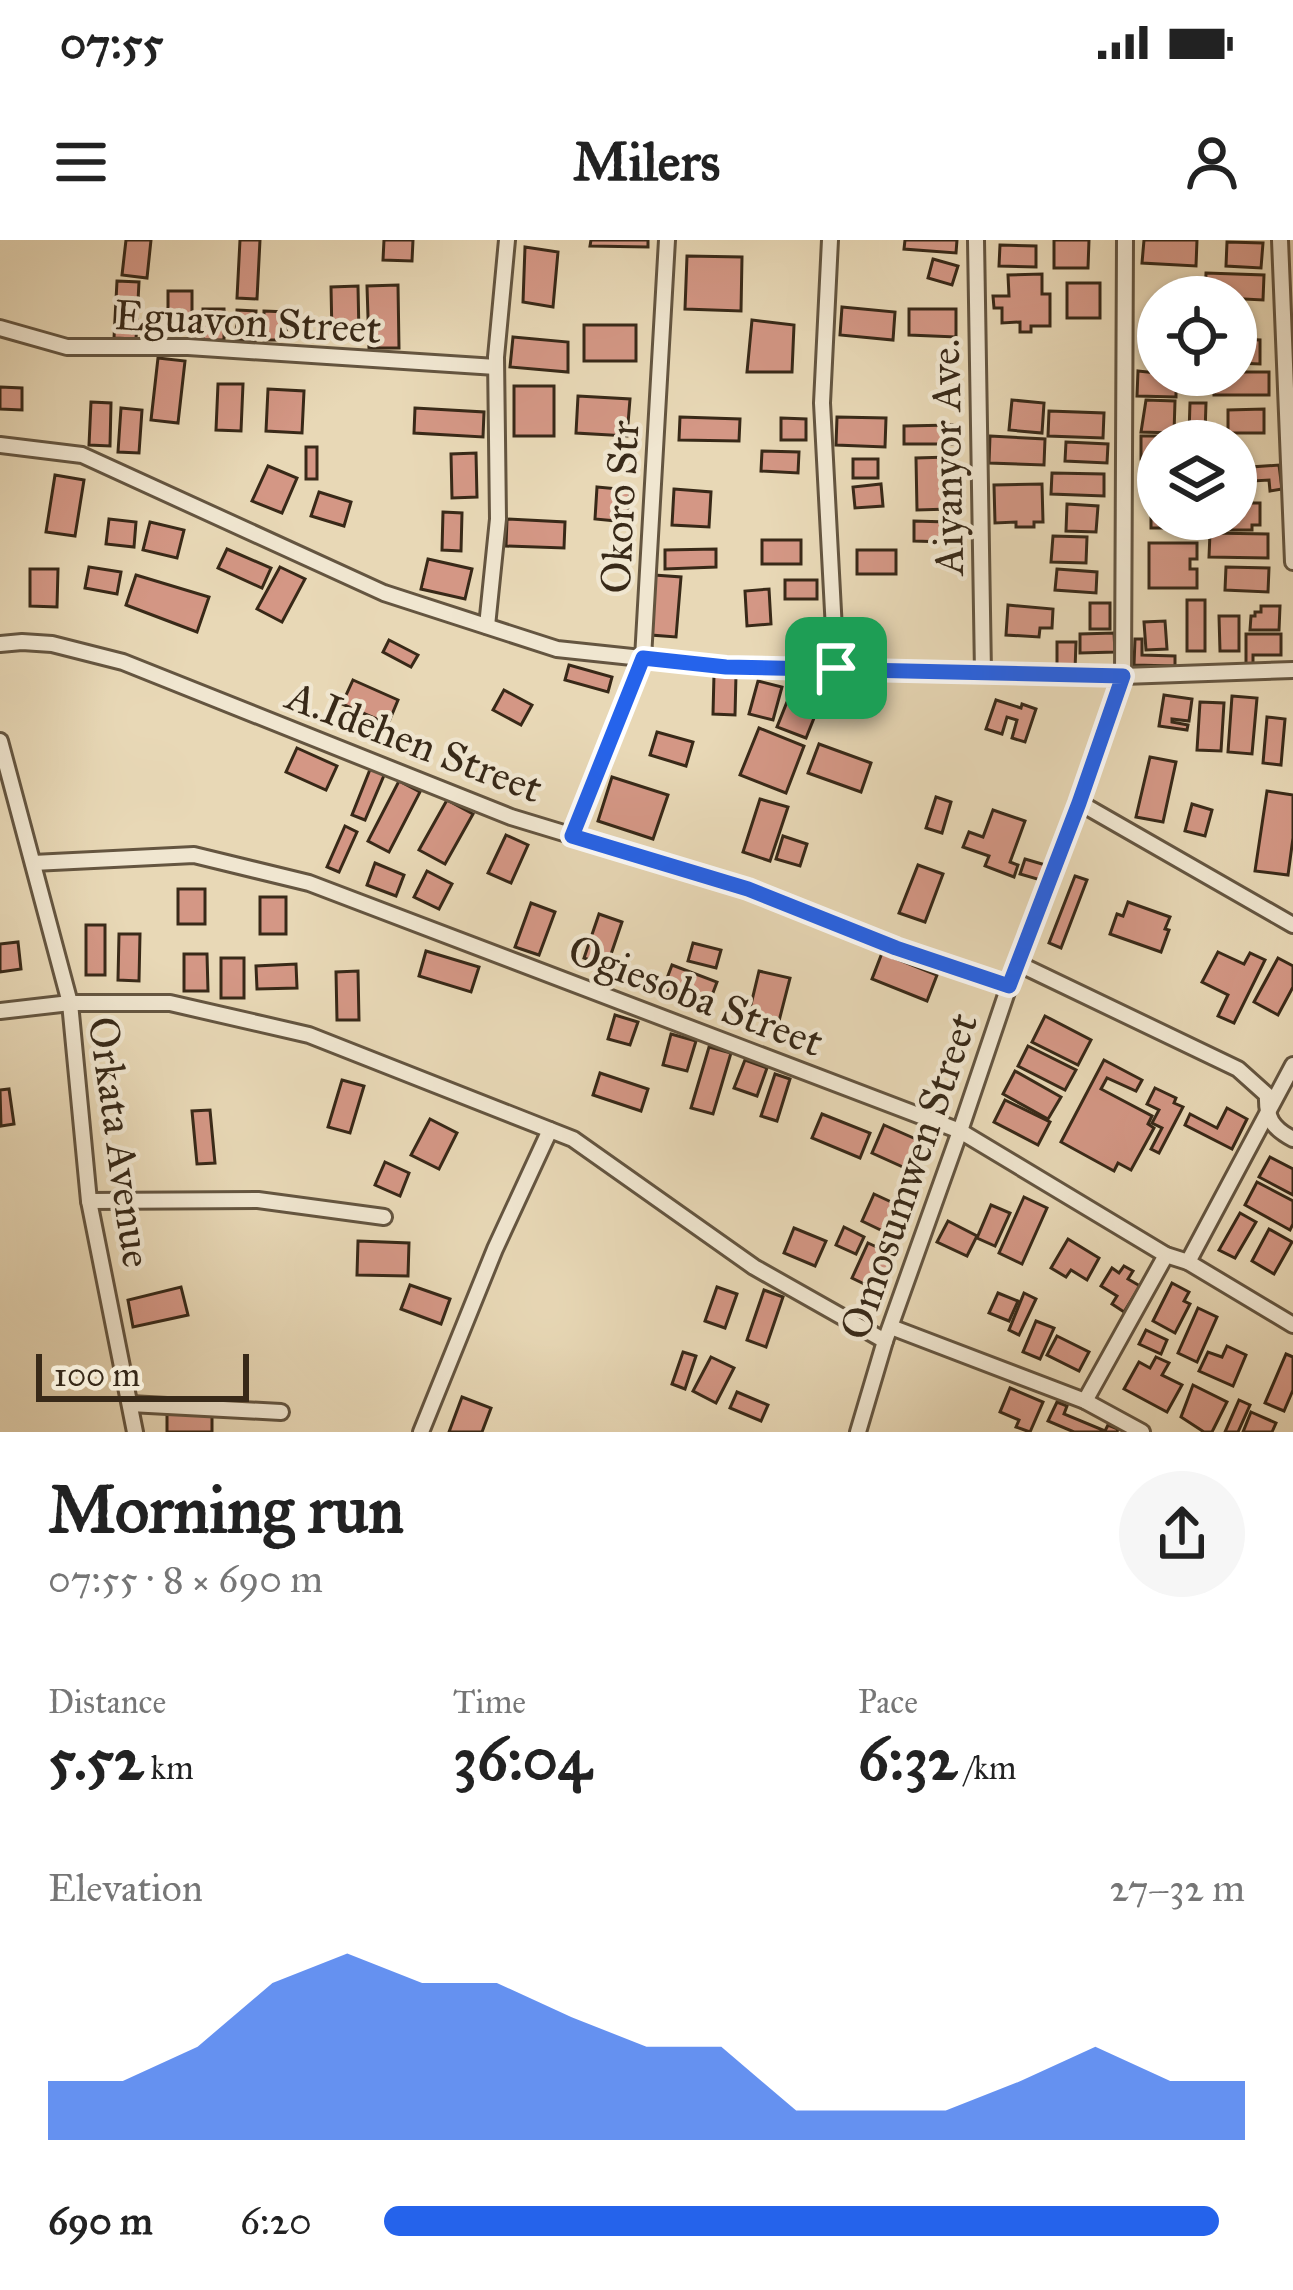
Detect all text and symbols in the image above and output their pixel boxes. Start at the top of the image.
text: 07:55 [60,15,163,70]
icon: menu [48,129,114,195]
text: Milers [573,129,720,195]
icon: person [1179,129,1245,195]
map controls [1137,276,1257,540]
button: locate [1137,276,1257,396]
street label: Eguavon Street [113,289,383,355]
street label: Aiyanyor Ave. [919,338,975,578]
street label: Okoro Str [590,419,651,595]
button: layers [1137,420,1257,540]
pin [785,617,887,719]
icon: arrive [803,635,869,701]
street label: A.Idehen Street [278,669,550,815]
street label: Ogiesoba Street [561,923,831,1068]
street label: Omosumwen Street [829,1006,989,1346]
street label: Orkata Avenue [77,1014,163,1271]
scale bar [36,1348,249,1401]
text: 100 m [54,1355,140,1395]
text: Morning run [48,1469,404,1550]
button: share [1119,1471,1245,1597]
text: 07:55 · 8 × 690 m [48,1555,323,1603]
text: Distance [48,1682,166,1722]
text: Time [453,1682,526,1722]
text: Pace [858,1682,918,1722]
text: 5.52 [48,1722,143,1795]
text: 36:04 [453,1722,591,1795]
text: 6:32 [858,1722,957,1795]
text: km [143,1748,194,1788]
text: /km [957,1748,1017,1788]
text: Elevation [48,1864,203,1912]
text: 27–32 m [1110,1864,1245,1912]
text: 690 m [48,2197,153,2245]
text: 6:20 [240,2197,312,2245]

